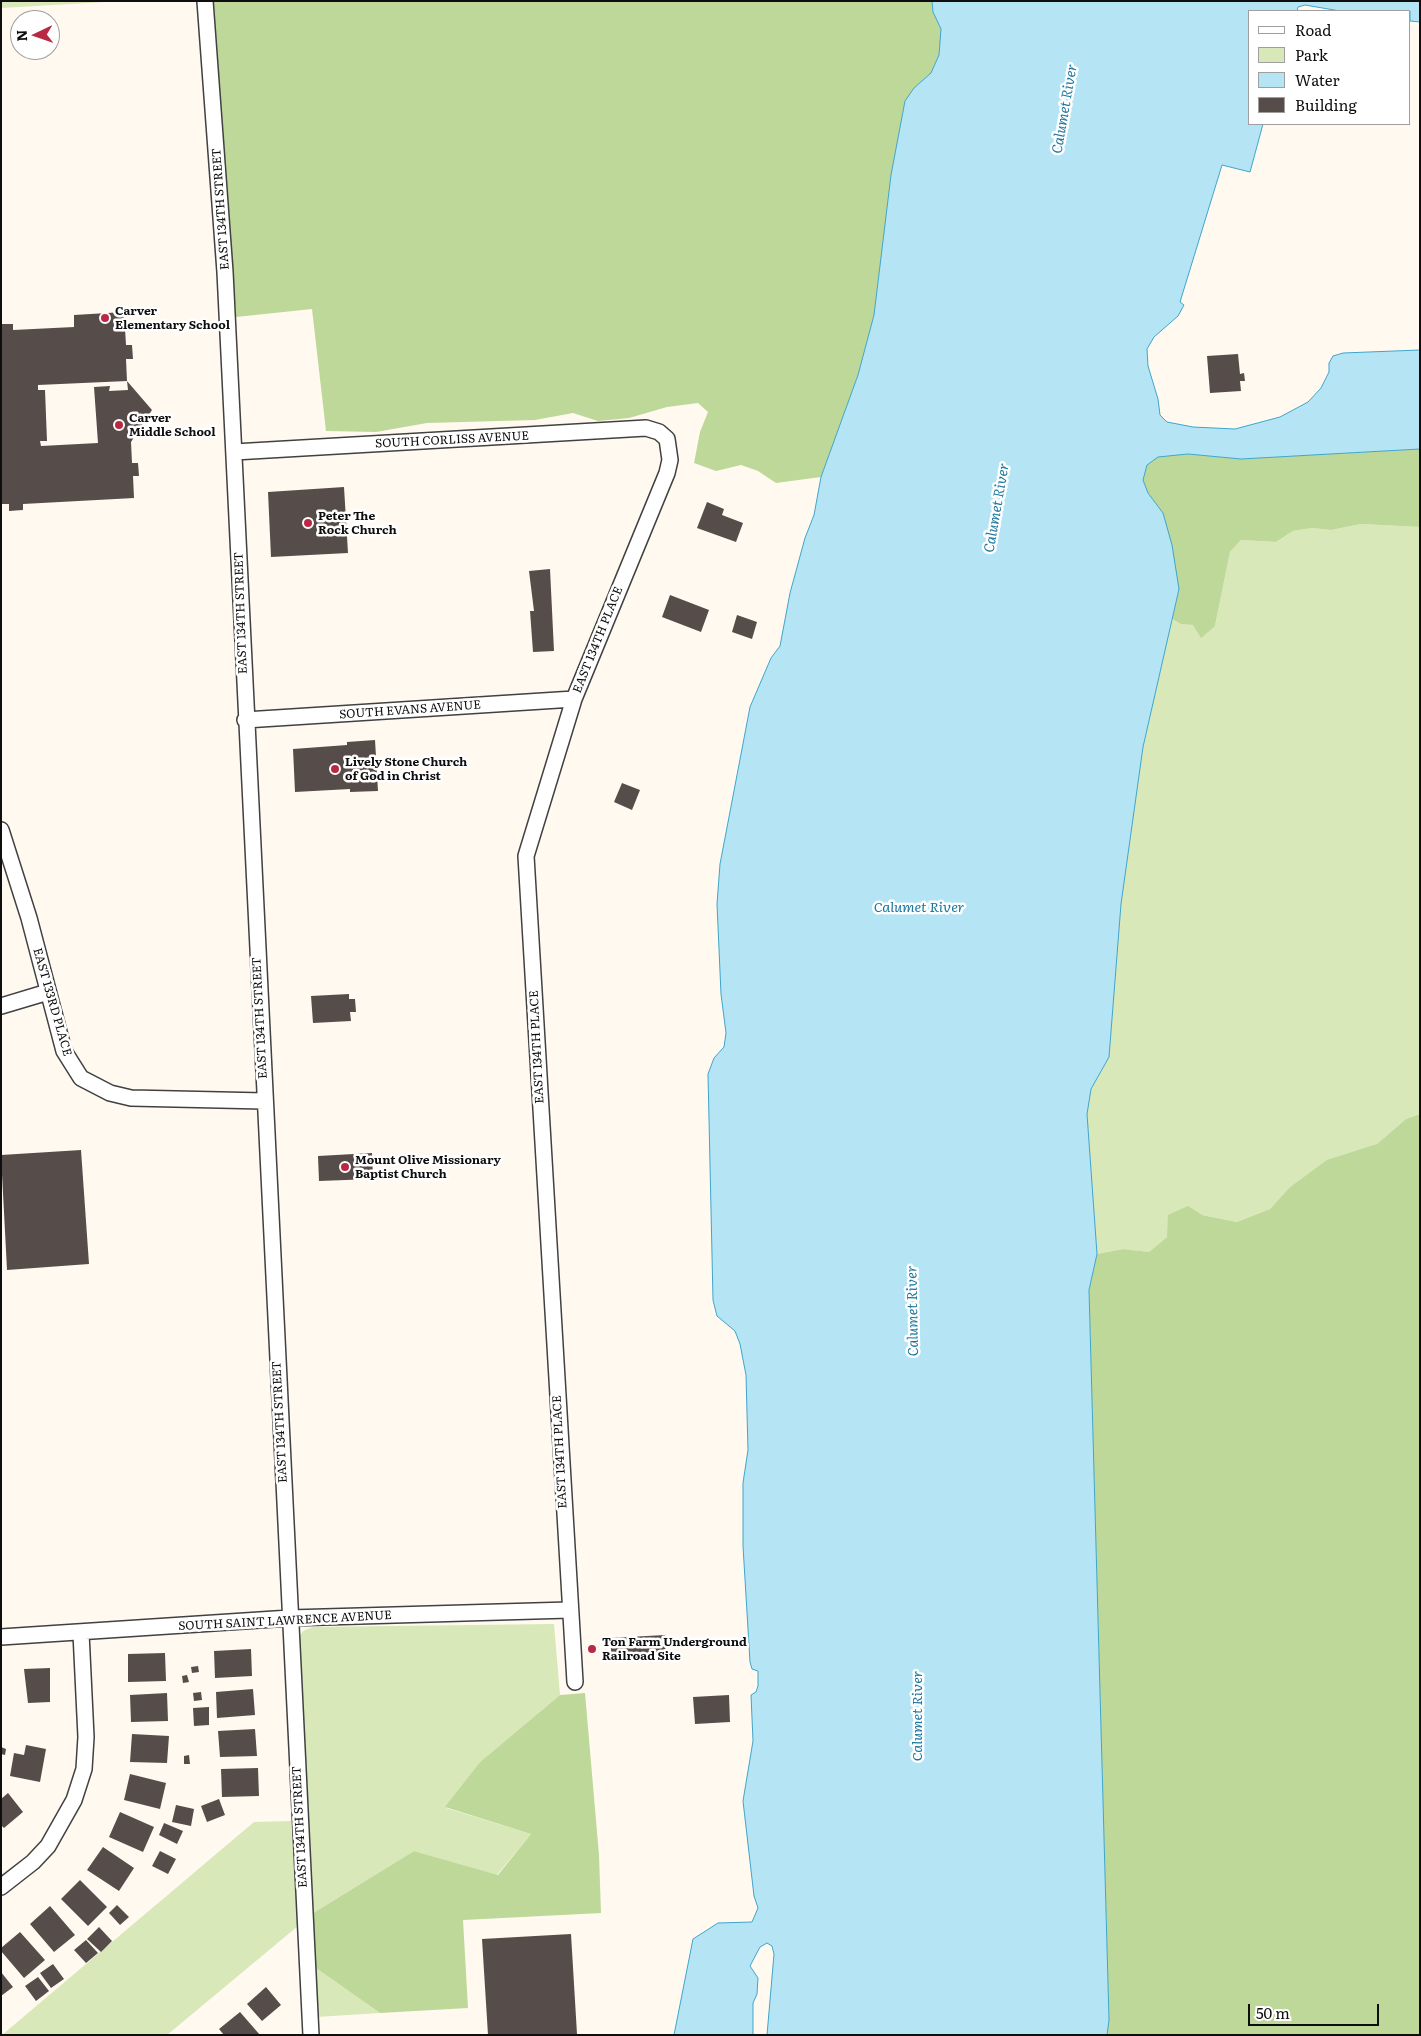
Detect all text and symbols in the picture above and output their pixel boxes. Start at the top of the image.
north arrow [10,10,60,60]
legend [1248,10,1411,125]
text: Road [1295,18,1331,41]
text: N [11,29,31,42]
text: Park [1295,43,1328,66]
water label: Calumet River [1049,63,1081,155]
text: Water [1295,68,1340,91]
text: Building [1295,93,1357,116]
street label: EAST 134TH STREET [210,148,232,270]
place label: Carver Elementary School [115,304,230,332]
marker: Carver Elementary School [99,312,111,324]
place label: Carver Middle School [129,411,216,439]
marker: Carver Middle School [113,419,125,431]
street label: SOUTH CORLISS AVENUE [375,429,529,451]
water label: Calumet River [981,462,1013,554]
place label: Peter The Rock Church [318,509,397,537]
marker: Peter The Rock Church [302,517,314,529]
street label: EAST 134TH STREET [232,552,250,674]
street label: EAST 134TH PLACE [570,585,626,695]
street label: SOUTH EVANS AVENUE [339,698,481,722]
place label: Lively Stone Church of God in Christ [345,755,467,783]
marker: Lively Stone Church of God in Christ [329,763,341,775]
water label: Calumet River [874,900,964,916]
street label: EAST 133RD PLACE [30,946,74,1058]
street label: EAST 134TH STREET [250,957,270,1079]
street label: EAST 134TH PLACE [527,990,547,1104]
place label: Mount Olive Missionary Baptist Church [355,1153,501,1181]
marker: Mount Olive Missionary Baptist Church [339,1161,351,1173]
water label: Calumet River [904,1266,922,1356]
street label: EAST 134TH STREET [270,1361,290,1483]
street label: EAST 134TH PLACE [550,1395,570,1509]
street label: SOUTH SAINT LAWRENCE AVENUE [178,1608,392,1634]
place label: Ton Farm Underground Railroad Site [602,1635,747,1663]
marker: Ton Farm Underground Railroad Site [586,1643,598,1655]
water label: Calumet River [910,1671,926,1761]
street label: EAST 134TH STREET [290,1766,310,1888]
scale bar [1251,1994,1382,2026]
text: 50 m [1256,2001,1290,2024]

